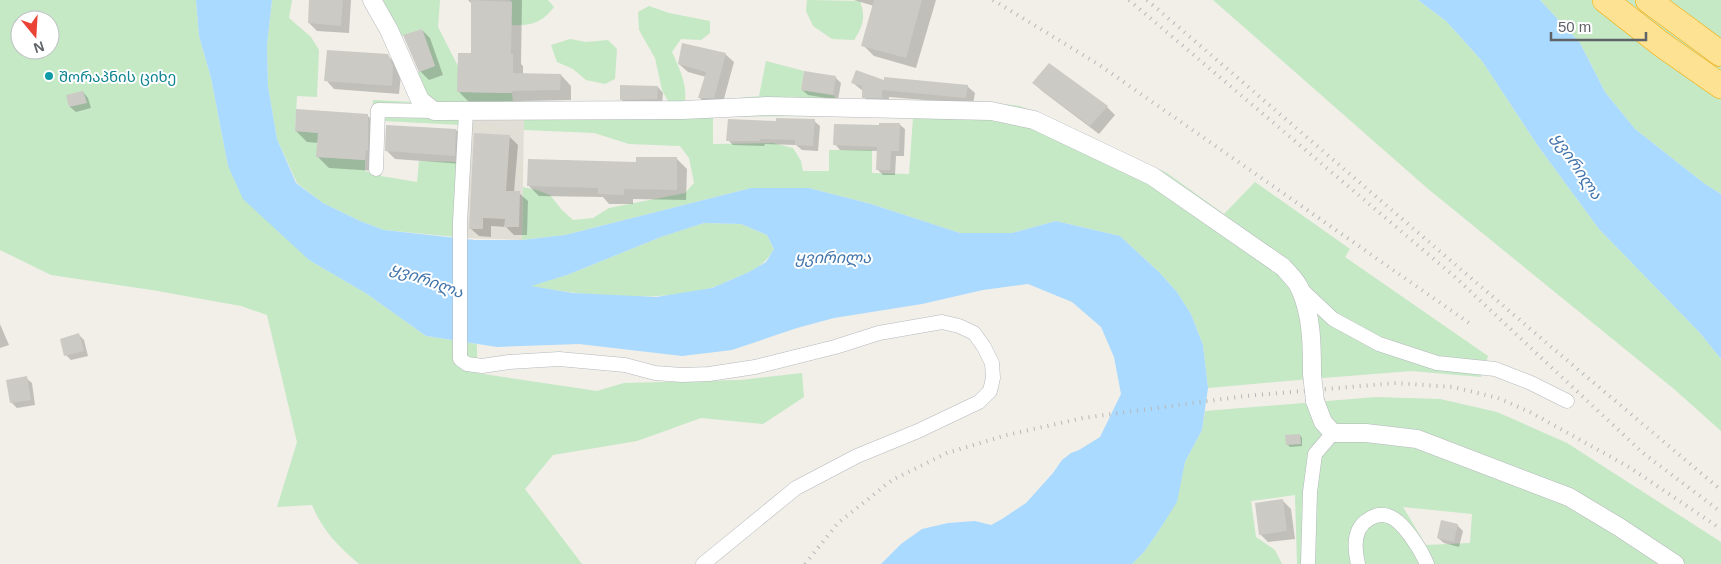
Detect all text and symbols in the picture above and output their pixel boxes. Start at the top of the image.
north arrow [10,10,60,60]
scale bar [1551,10,1646,42]
text: 50 m [1558,18,1591,35]
text: N [32,38,46,57]
place label: შორაპნის ციხე [59,68,176,86]
marker: შორაპნის ციხე [43,70,55,82]
water label: ყვირილა [1548,130,1605,203]
water label: ყვირილა [795,249,871,267]
water label: ყვირილა [388,259,466,302]

